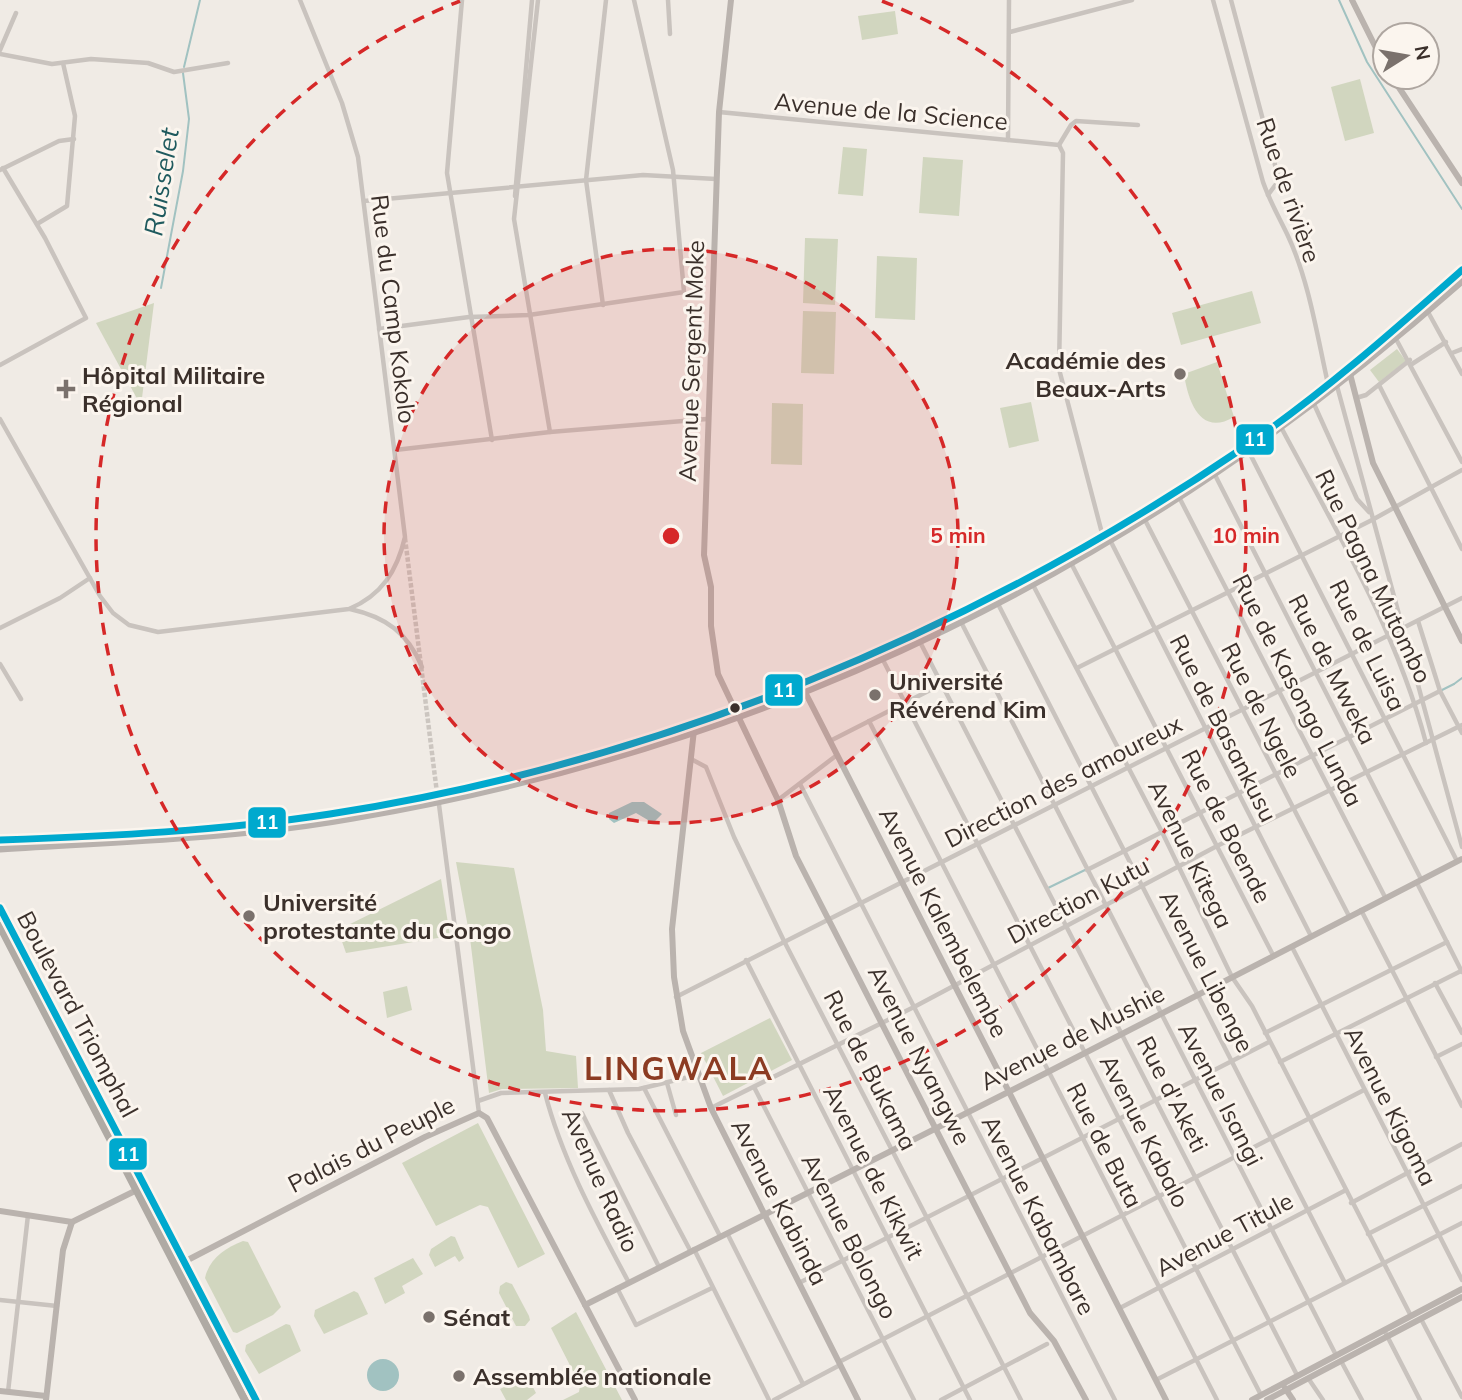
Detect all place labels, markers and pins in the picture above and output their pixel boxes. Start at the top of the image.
place label: Académie des Beaux-Arts [1006,345,1166,403]
place label: Hôpital Militaire Régional [82,360,265,418]
marker: Académie des Beaux-Arts [1172,366,1188,382]
marker: Hôpital Militaire Régional [56,379,76,399]
centre of rings [659,524,683,548]
place label: Université Révérend Kim [889,666,1047,724]
marker: Université Révérend Kim [867,687,883,703]
unlabelled marker [728,701,742,715]
place label: Université protestante du Congo [263,887,512,945]
marker: Université protestante du Congo [241,908,257,924]
place label: Sénat [443,1302,510,1332]
marker: Sénat [421,1309,437,1325]
place label: Assemblée nationale [473,1361,711,1391]
marker: Assemblée nationale [451,1368,467,1384]

